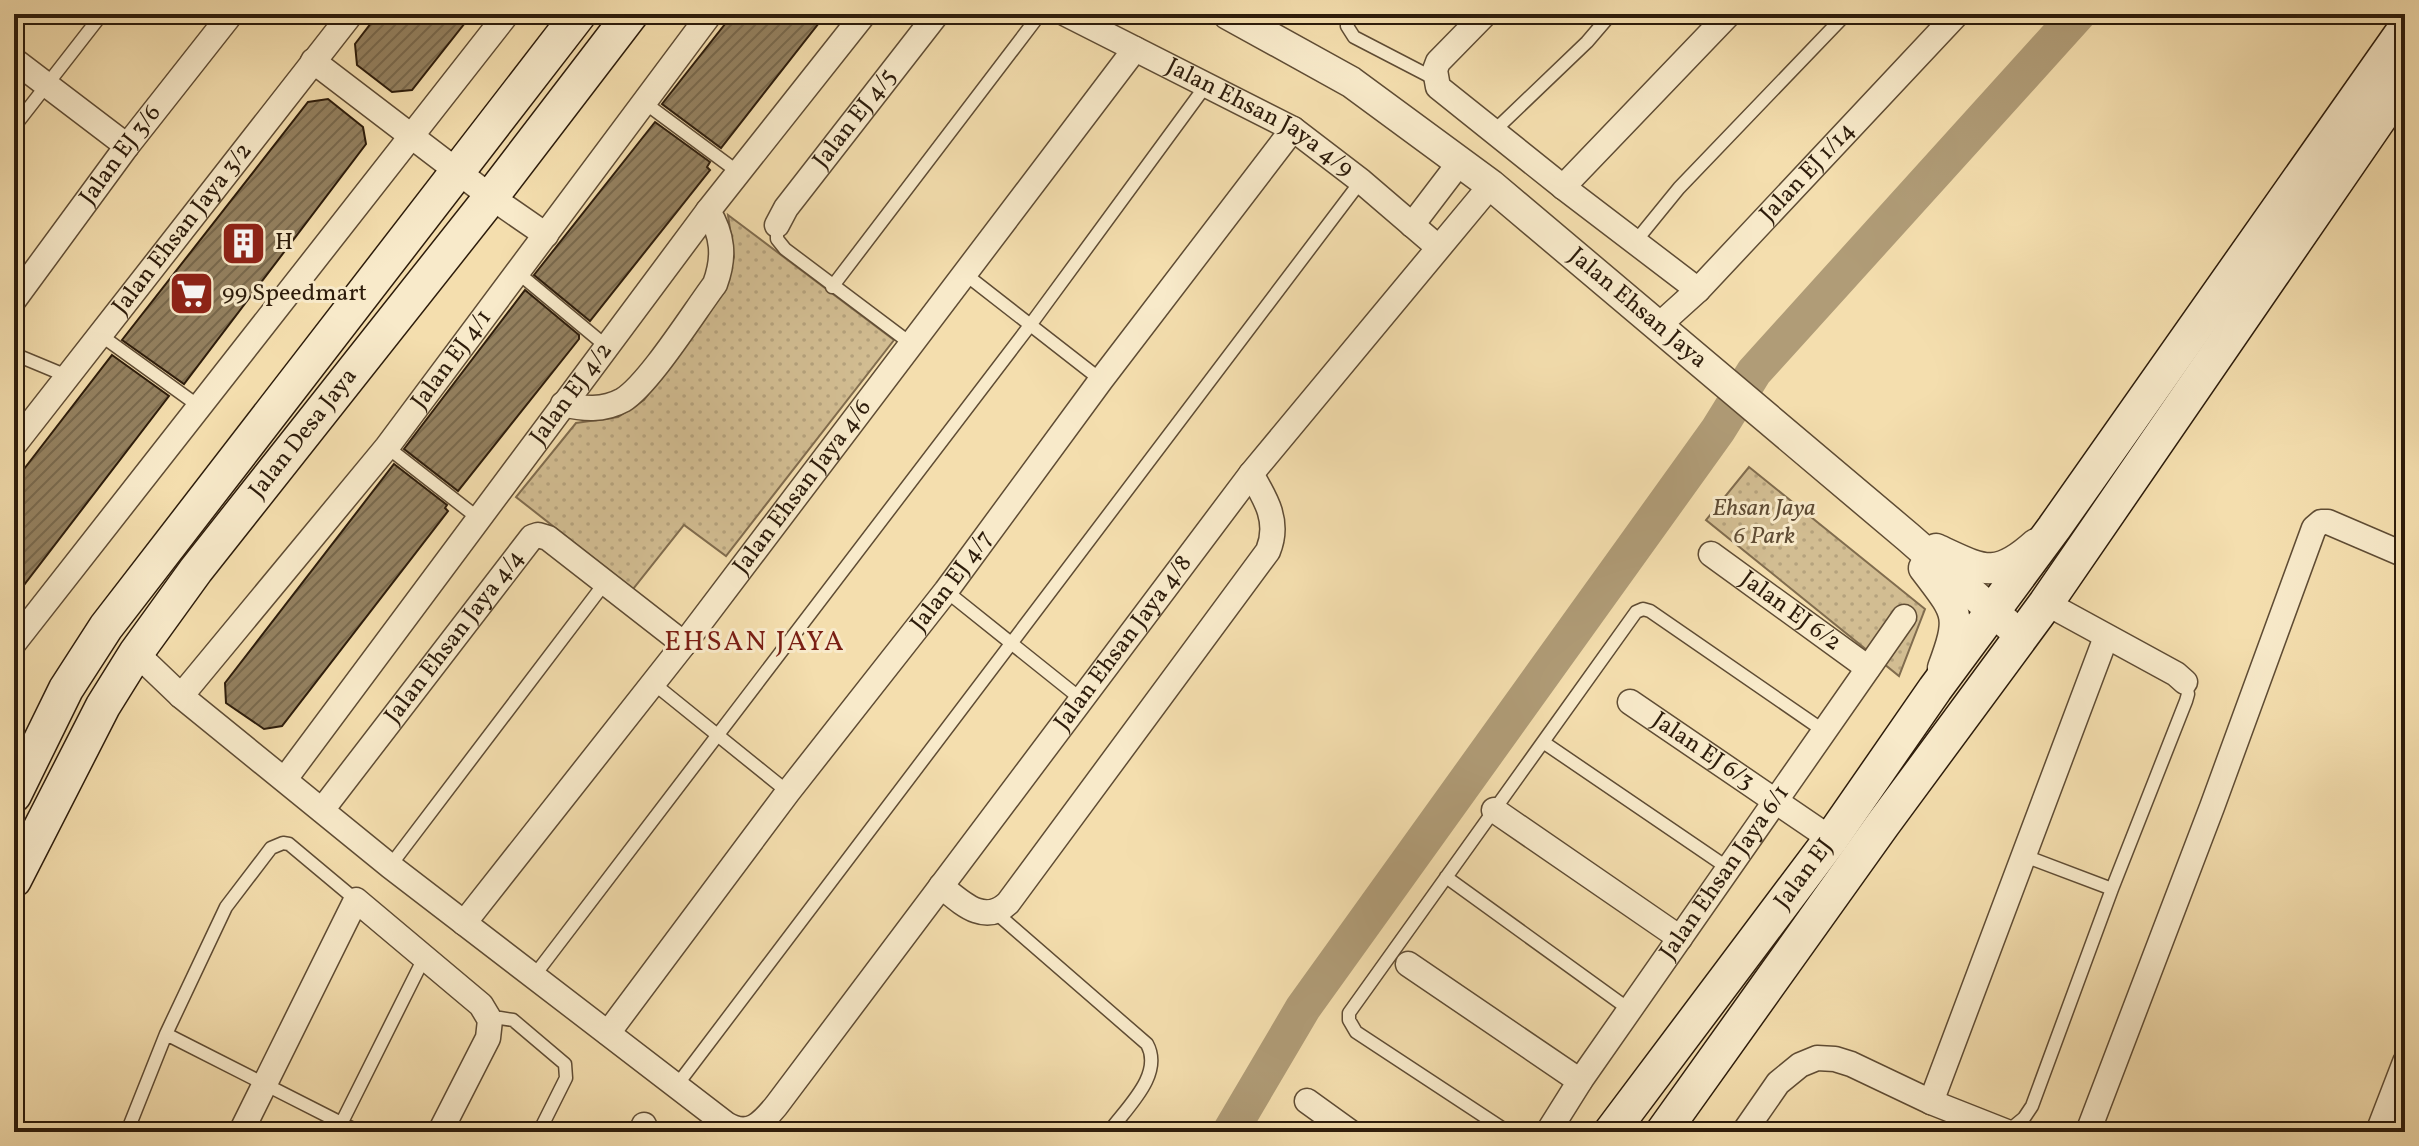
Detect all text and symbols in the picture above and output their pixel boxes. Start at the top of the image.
street label: Jalan Ehsan Jaya 4/9 [1160,50,1360,186]
street label: Jalan EJ 4/5 [805,62,905,176]
street label: Jalan EJ 3/6 [72,98,170,212]
street label: Jalan EJ 1/14 [1752,115,1864,230]
street label: Jalan Ehsan Jaya 3/2 [105,136,261,322]
building icon: H [220,219,268,267]
place label: H [275,226,293,260]
street label: Jalan Ehsan Jaya [1561,240,1714,377]
supermarket icon: 99 Speedmart [167,270,215,318]
place label: 99 Speedmart [222,277,367,311]
street label: Jalan EJ 4/1 [403,303,501,417]
street label: Jalan EJ 4/2 [522,336,621,452]
street label: Jalan Desa Jaya [241,361,366,506]
street label: Jalan Ehsan Jaya 4/6 [725,393,880,582]
park label: Ehsan Jaya 6 Park [1712,492,1816,554]
street label: Jalan EJ 4/7 [903,524,1002,639]
street label: Jalan Ehsan Jaya 4/4 [377,543,533,731]
street label: Jalan Ehsan Jaya 4/8 [1047,548,1201,738]
street label: Jalan EJ 6/2 [1733,563,1848,660]
district label: EHSAN JAYA [664,623,846,662]
street label: Jalan EJ 6/3 [1644,704,1761,799]
street label: Jalan Ehsan Jaya 6/1 [1652,778,1798,967]
street label: Jalan EJ [1767,832,1842,917]

